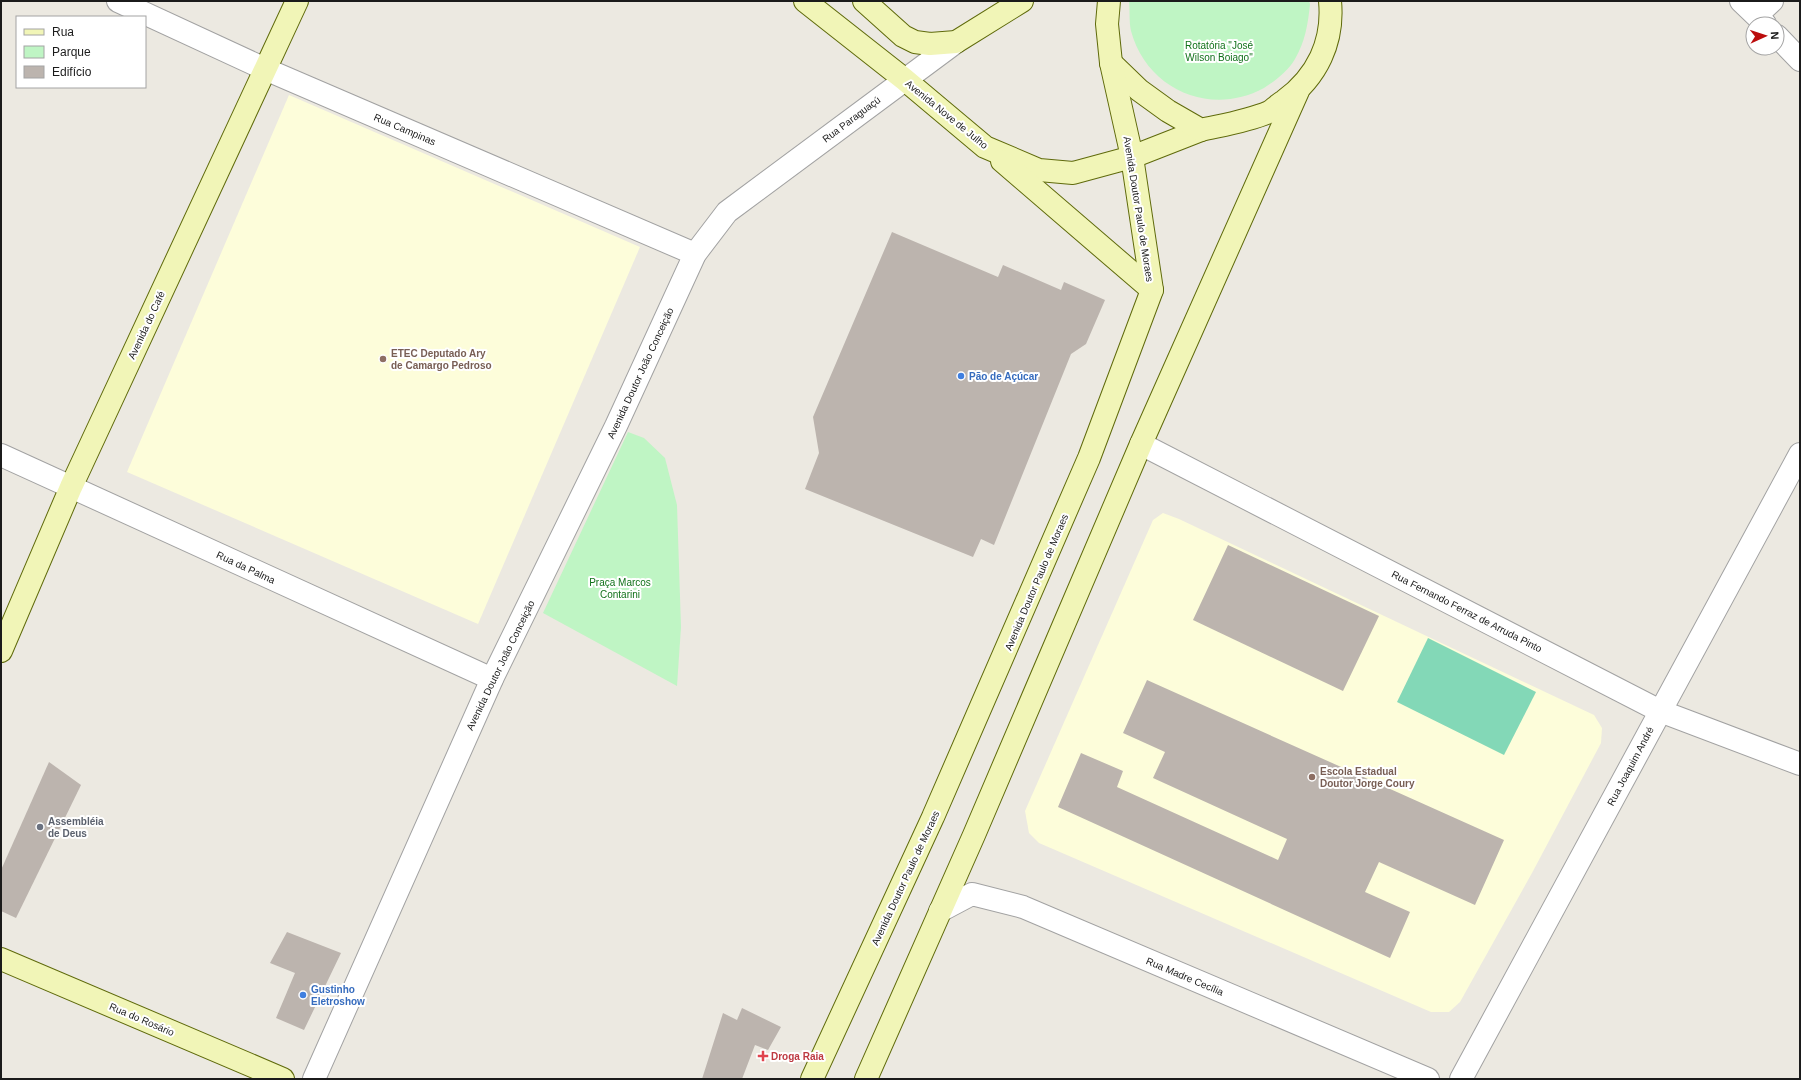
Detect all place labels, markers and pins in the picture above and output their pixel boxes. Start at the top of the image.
place label: ETEC Deputado Ary de Camargo Pedroso [391,348,492,371]
marker: ETEC Deputado Ary de Camargo Pedroso [378,354,388,364]
marker: Pão de Açúcar [956,371,966,381]
place label: Pão de Açúcar [969,371,1038,382]
place label: Escola Estadual Doutor Jorge Coury [1320,766,1415,789]
marker: Escola Estadual Doutor Jorge Coury [1307,772,1317,782]
place label: Assembléia de Deus [48,816,104,839]
marker: Assembléia de Deus [35,822,45,832]
place label: Gustinho Eletroshow [311,984,365,1007]
marker: Gustinho Eletroshow [298,990,308,1000]
marker: Droga Raia [758,1051,768,1061]
place label: Droga Raia [771,1051,824,1062]

